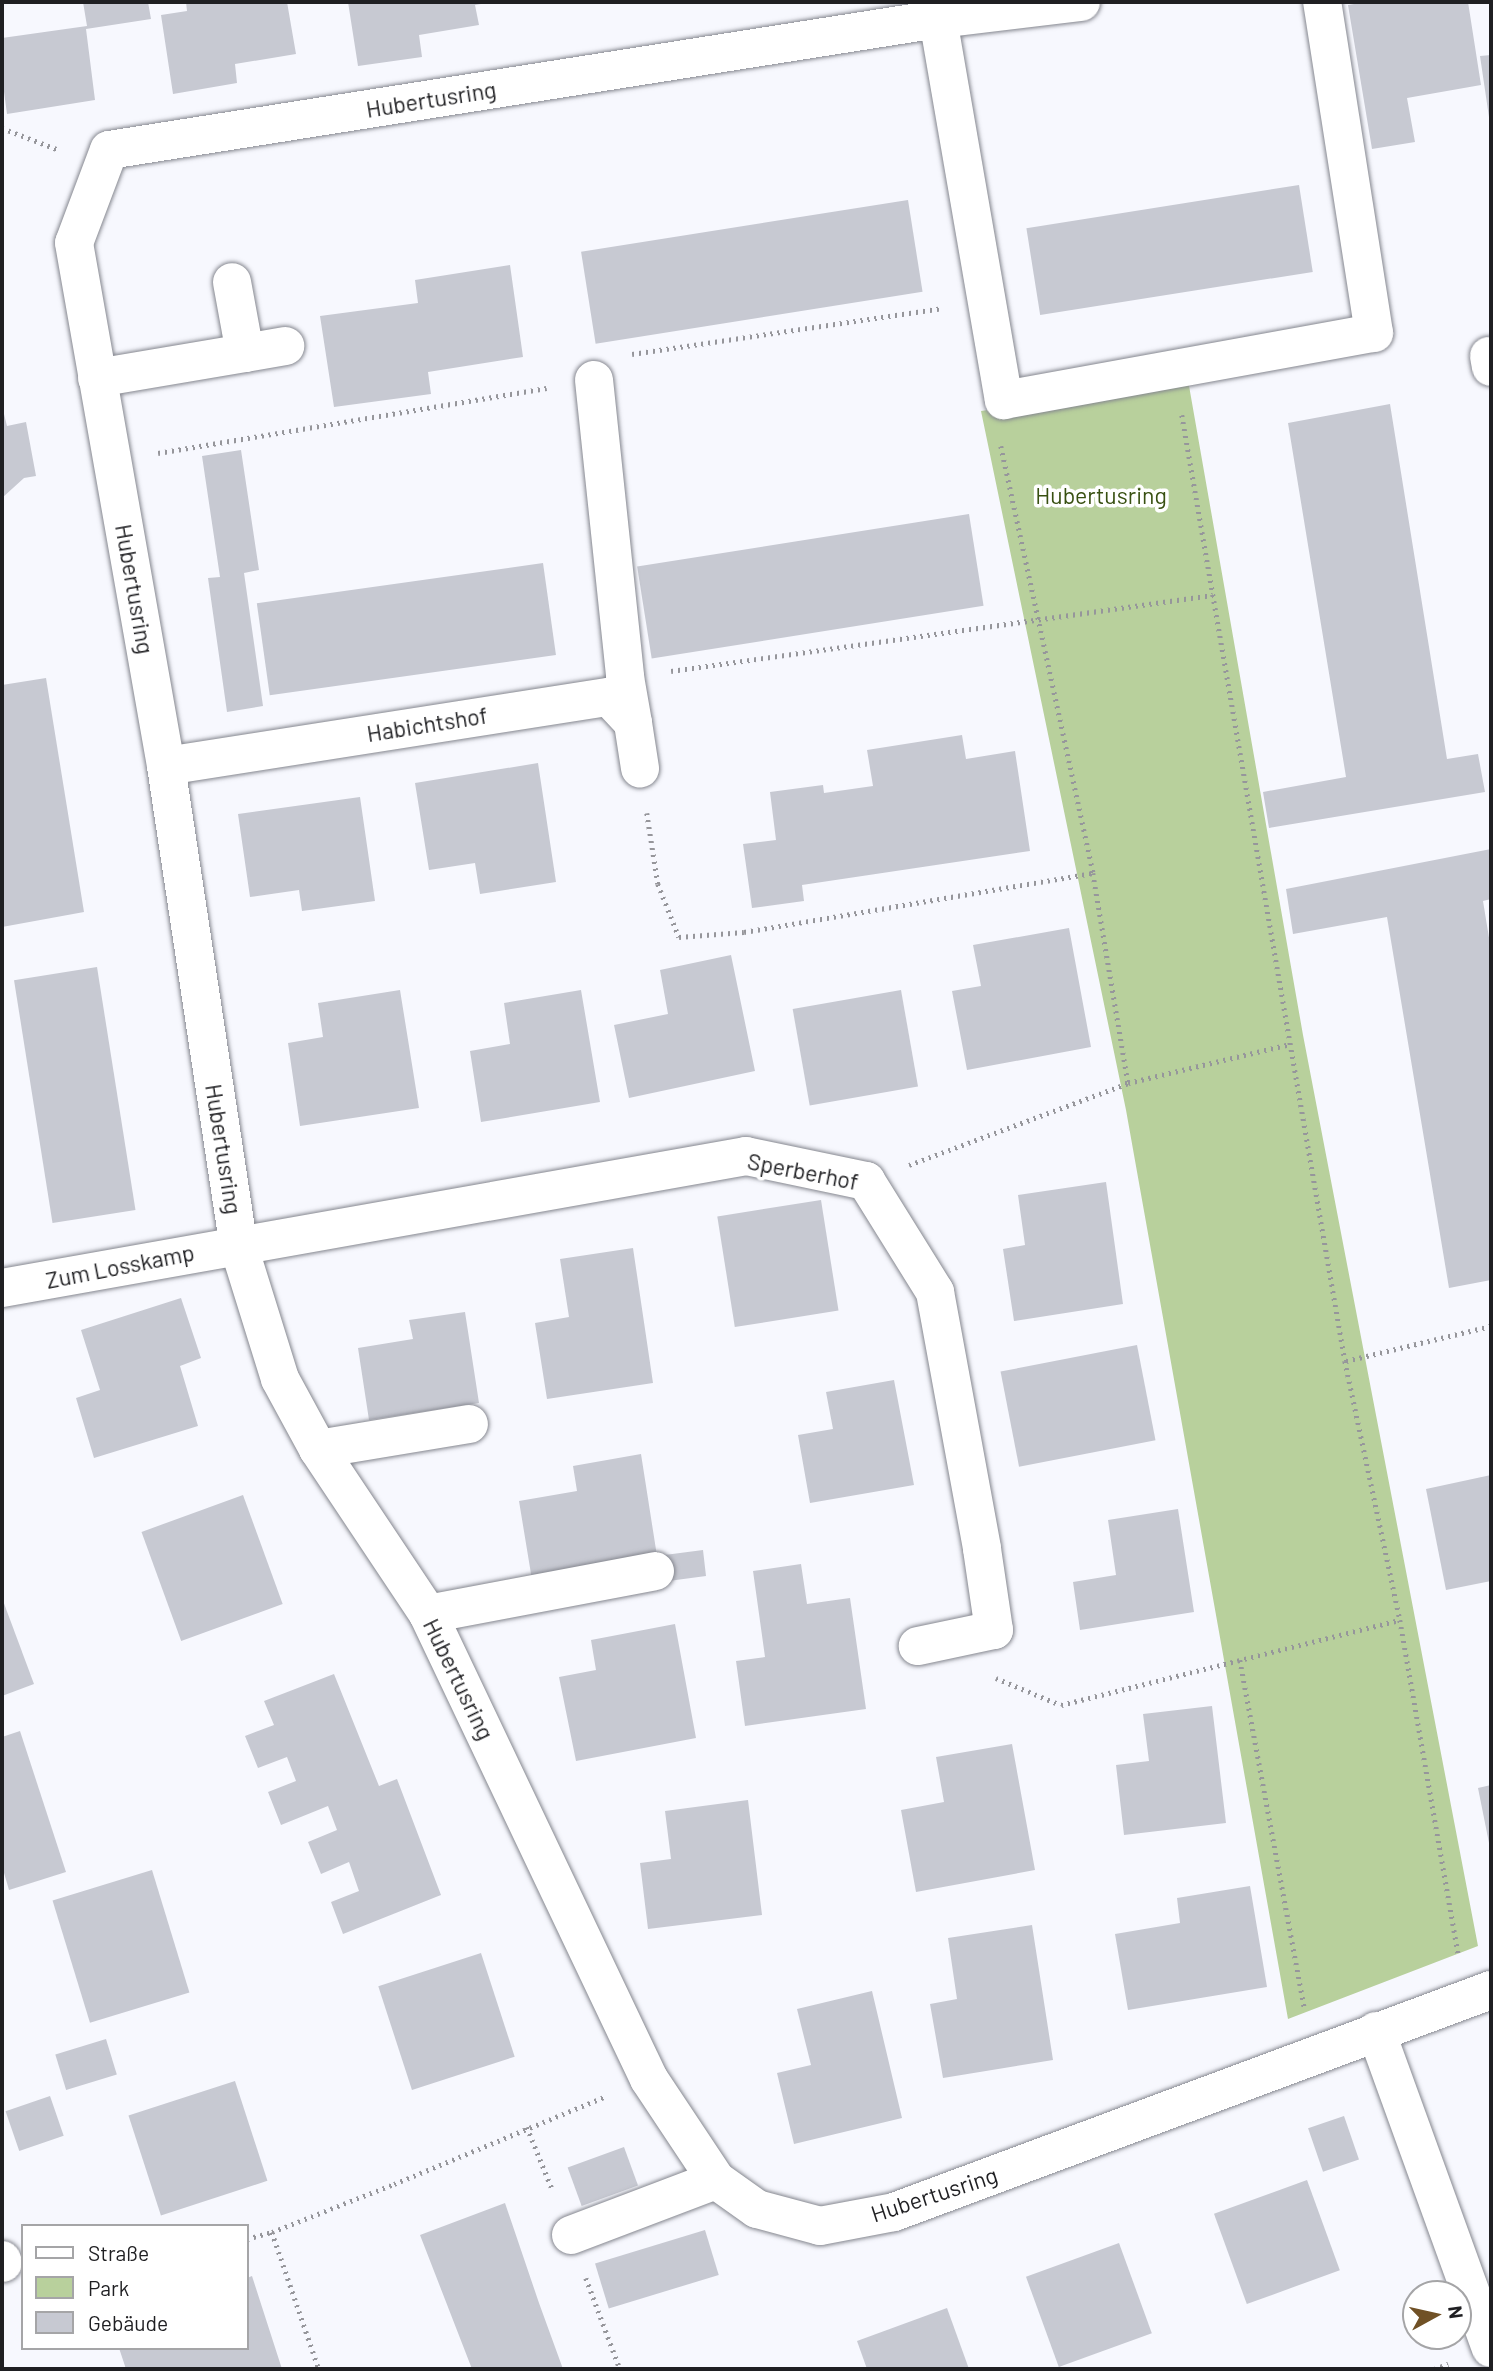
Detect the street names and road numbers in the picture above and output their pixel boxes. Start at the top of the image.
street label: Hubertusring [364,75,498,123]
street label: Hubertusring [110,522,160,656]
street label: Habichtshof [365,701,489,747]
street label: Hubertusring [200,1082,248,1216]
street label: Sperberhof [745,1147,861,1195]
street label: Zum Losskamp [43,1238,197,1294]
street label: Hubertusring [418,1614,500,1744]
street label: Hubertusring [867,2161,1001,2227]

